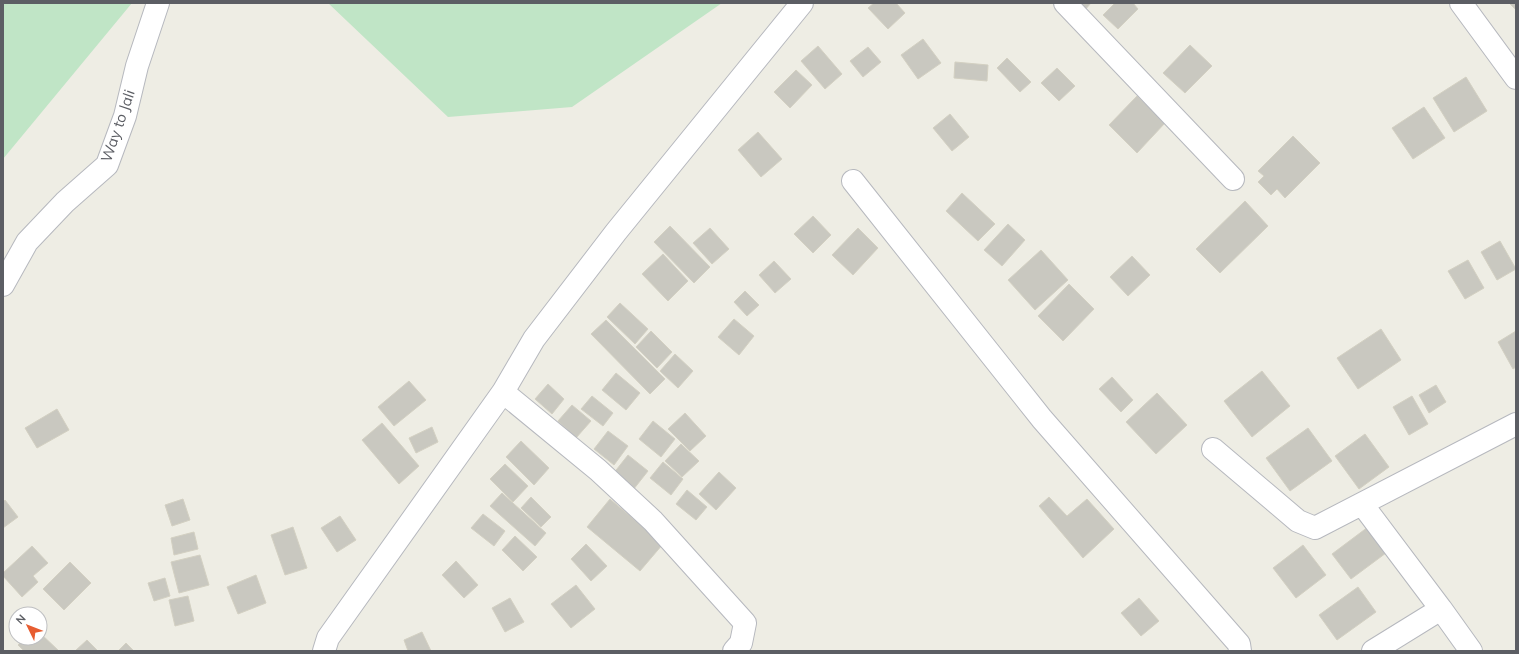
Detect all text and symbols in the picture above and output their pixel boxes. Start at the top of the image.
street label: Way to Jali [96,87,139,165]
north arrow [8,606,48,646]
text: N [13,611,29,627]

